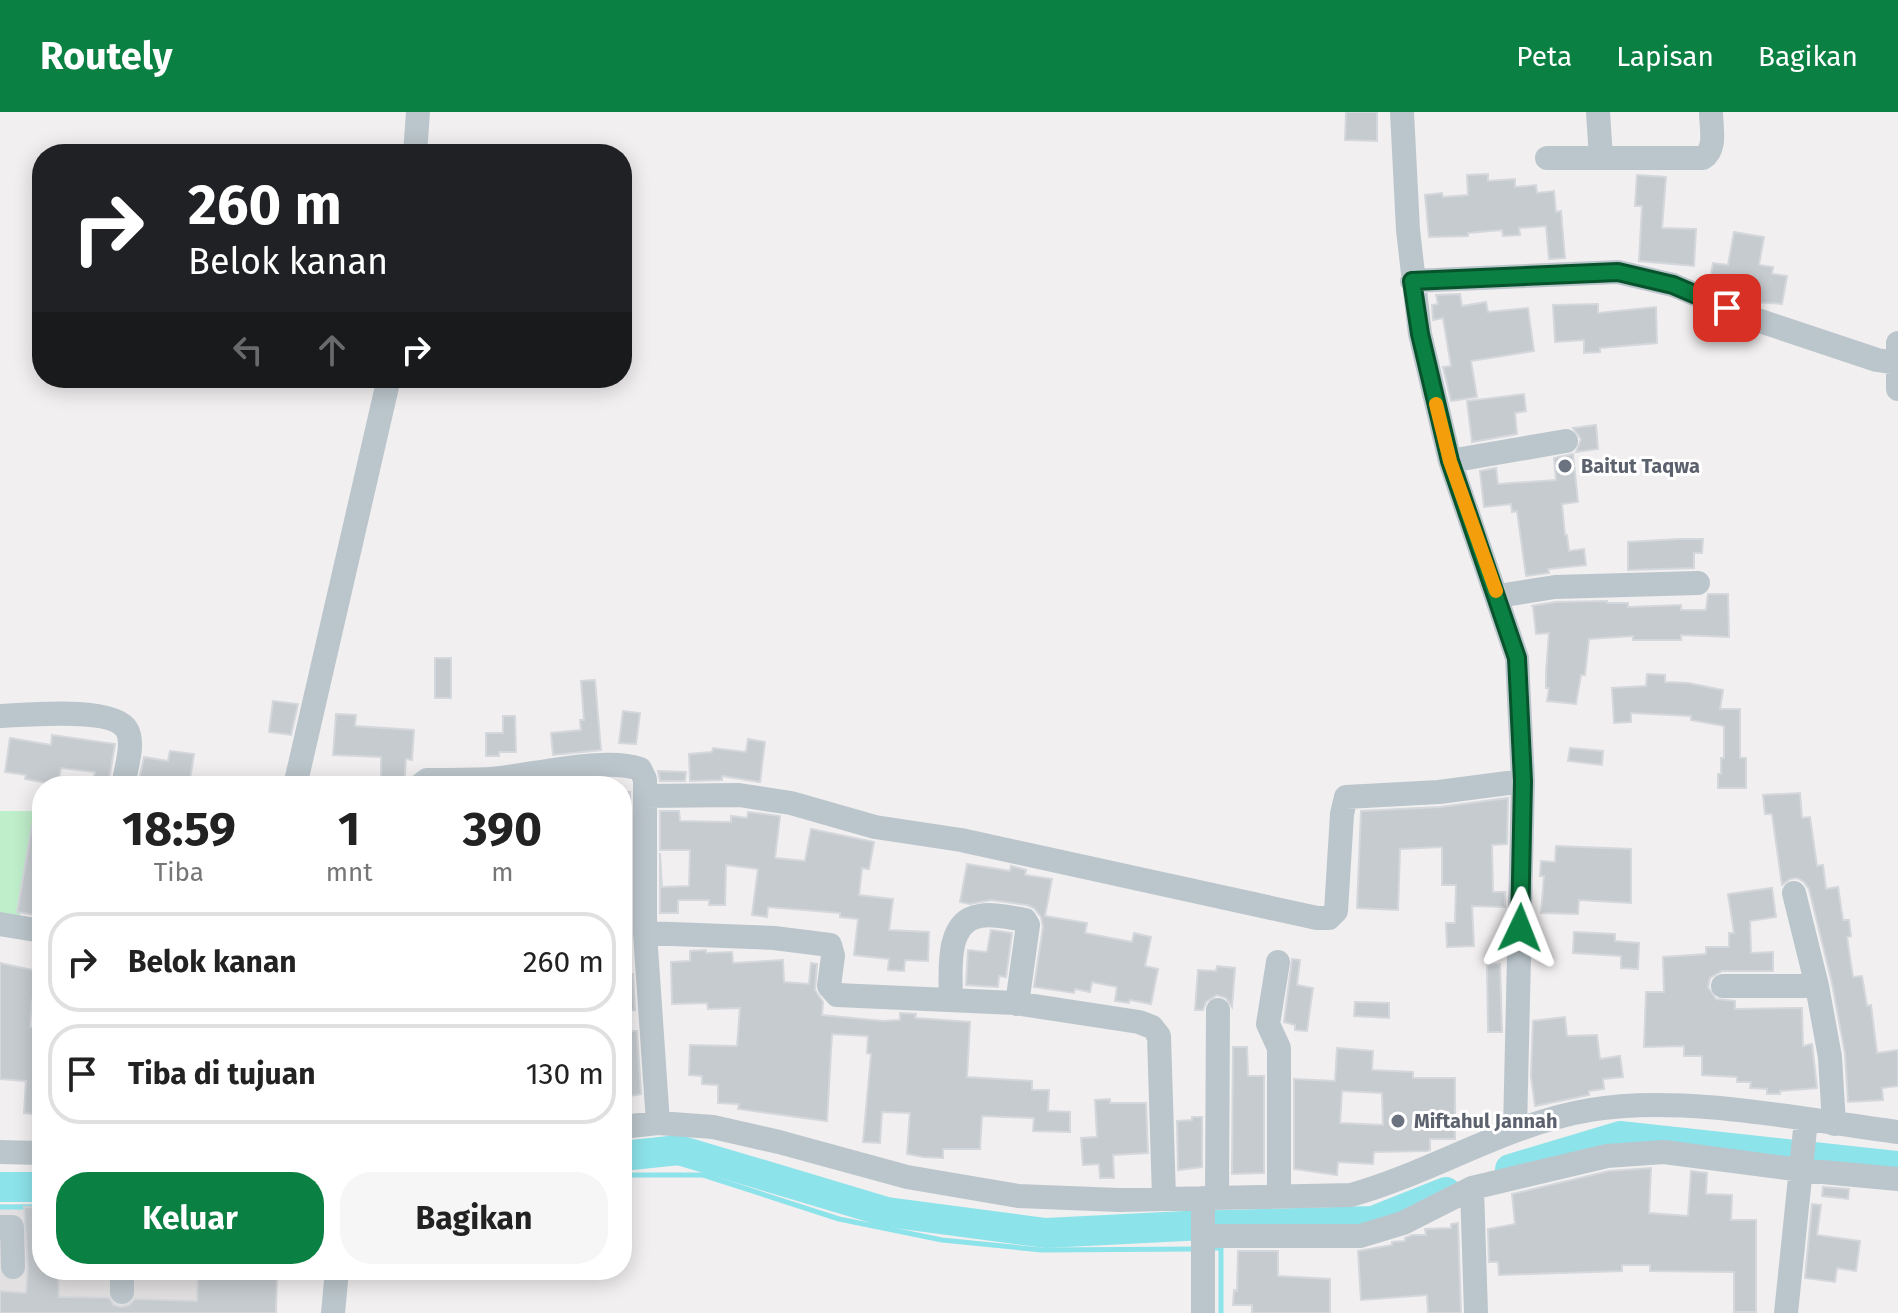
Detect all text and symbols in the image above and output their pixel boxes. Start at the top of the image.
text: Routely [40,33,172,79]
text: Peta [1516,40,1572,73]
text: Lapisan [1616,40,1714,73]
text: Bagikan [1758,40,1858,73]
text: 260 m [188,172,342,239]
icon: right [56,176,160,280]
text: Belok kanan [188,240,388,284]
pin [1693,274,1761,342]
icon: arrive [1705,286,1749,330]
icon: left [226,328,270,372]
icon: ahead [310,328,354,372]
icon: right [394,328,438,372]
place label: Baitut Taqwa [1581,454,1700,478]
marker: Baitut Taqwa [1556,457,1574,475]
text: 18:59 [122,800,236,858]
text: 1 [338,800,360,858]
text: 390 [463,800,542,858]
text: Tiba [154,857,204,888]
text: mnt [326,857,373,888]
text: m [491,857,513,888]
position arrow [1478,886,1562,970]
icon: right [60,940,104,984]
text: Belok kanan [128,944,297,980]
text: 260 m [523,944,604,980]
icon: arrive [60,1052,104,1096]
text: Tiba di tujuan [128,1056,315,1092]
text: 130 m [526,1056,604,1092]
place label: Miftahul Jannah [1414,1109,1557,1133]
marker: Miftahul Jannah [1389,1112,1407,1130]
button: Keluar [56,1172,324,1264]
button: Bagikan [340,1172,608,1264]

